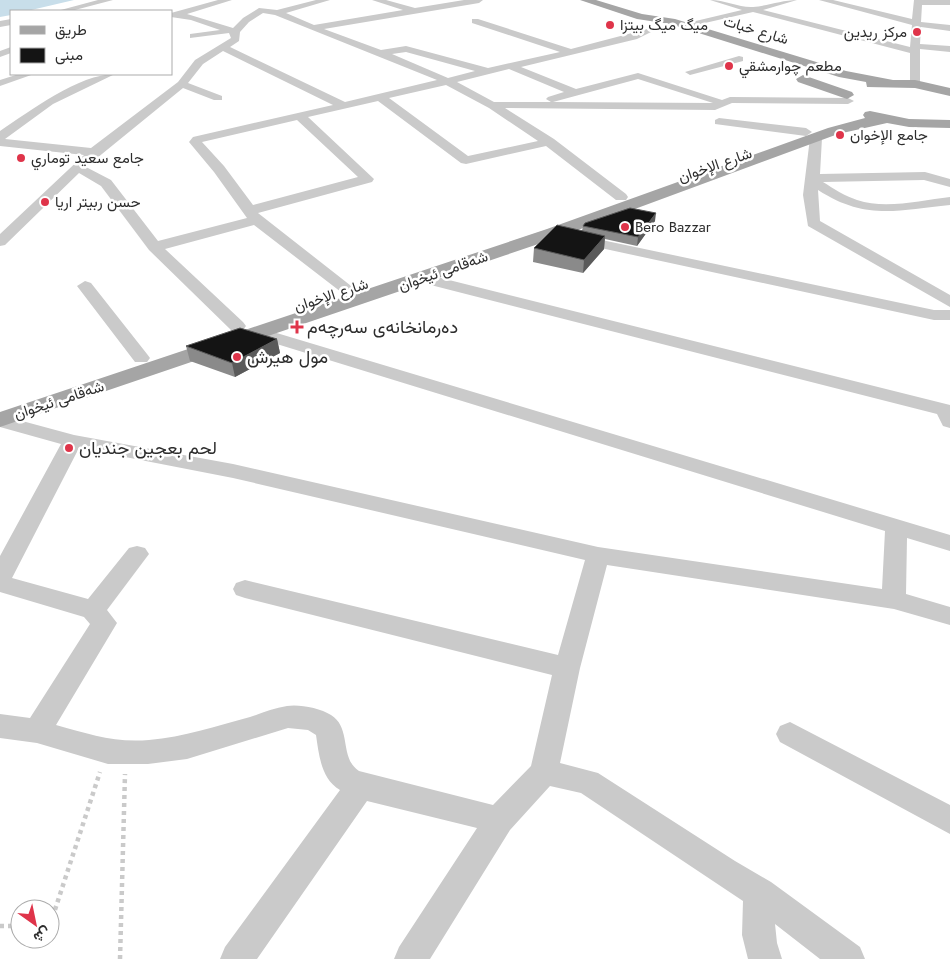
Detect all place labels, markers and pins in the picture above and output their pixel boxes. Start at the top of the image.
place label: ميگ ميگ بيتزا [620,14,708,36]
marker: ميگ ميگ بيتزا [604,19,616,31]
place label: مركز ريدين [844,21,907,43]
marker: مركز ريدين [911,26,923,38]
place label: مطعم چوارمشقي [739,55,842,79]
marker: مطعم چوارمشقي [723,60,735,72]
place label: جامع الإخوان [850,124,928,146]
marker: جامع الإخوان [834,129,846,141]
place label: جامع سعيد توماري [31,147,144,171]
marker: جامع سعيد توماري [15,152,27,164]
place label: حسن ربيتر اريا [55,191,141,213]
marker: حسن ربيتر اريا [39,196,51,208]
place label: Bero Bazzar [635,216,712,238]
marker: Bero Bazzar [619,221,631,233]
place label: دەرمانخانەی سەرچەم [307,314,458,340]
marker: دەرمانخانەی سەرچەم [291,321,303,333]
place label: مول هيرش [247,344,328,370]
marker: مول هيرش [231,351,243,363]
place label: لحم بعجين جنديان [79,435,217,461]
marker: لحم بعجين جنديان [63,442,75,454]

